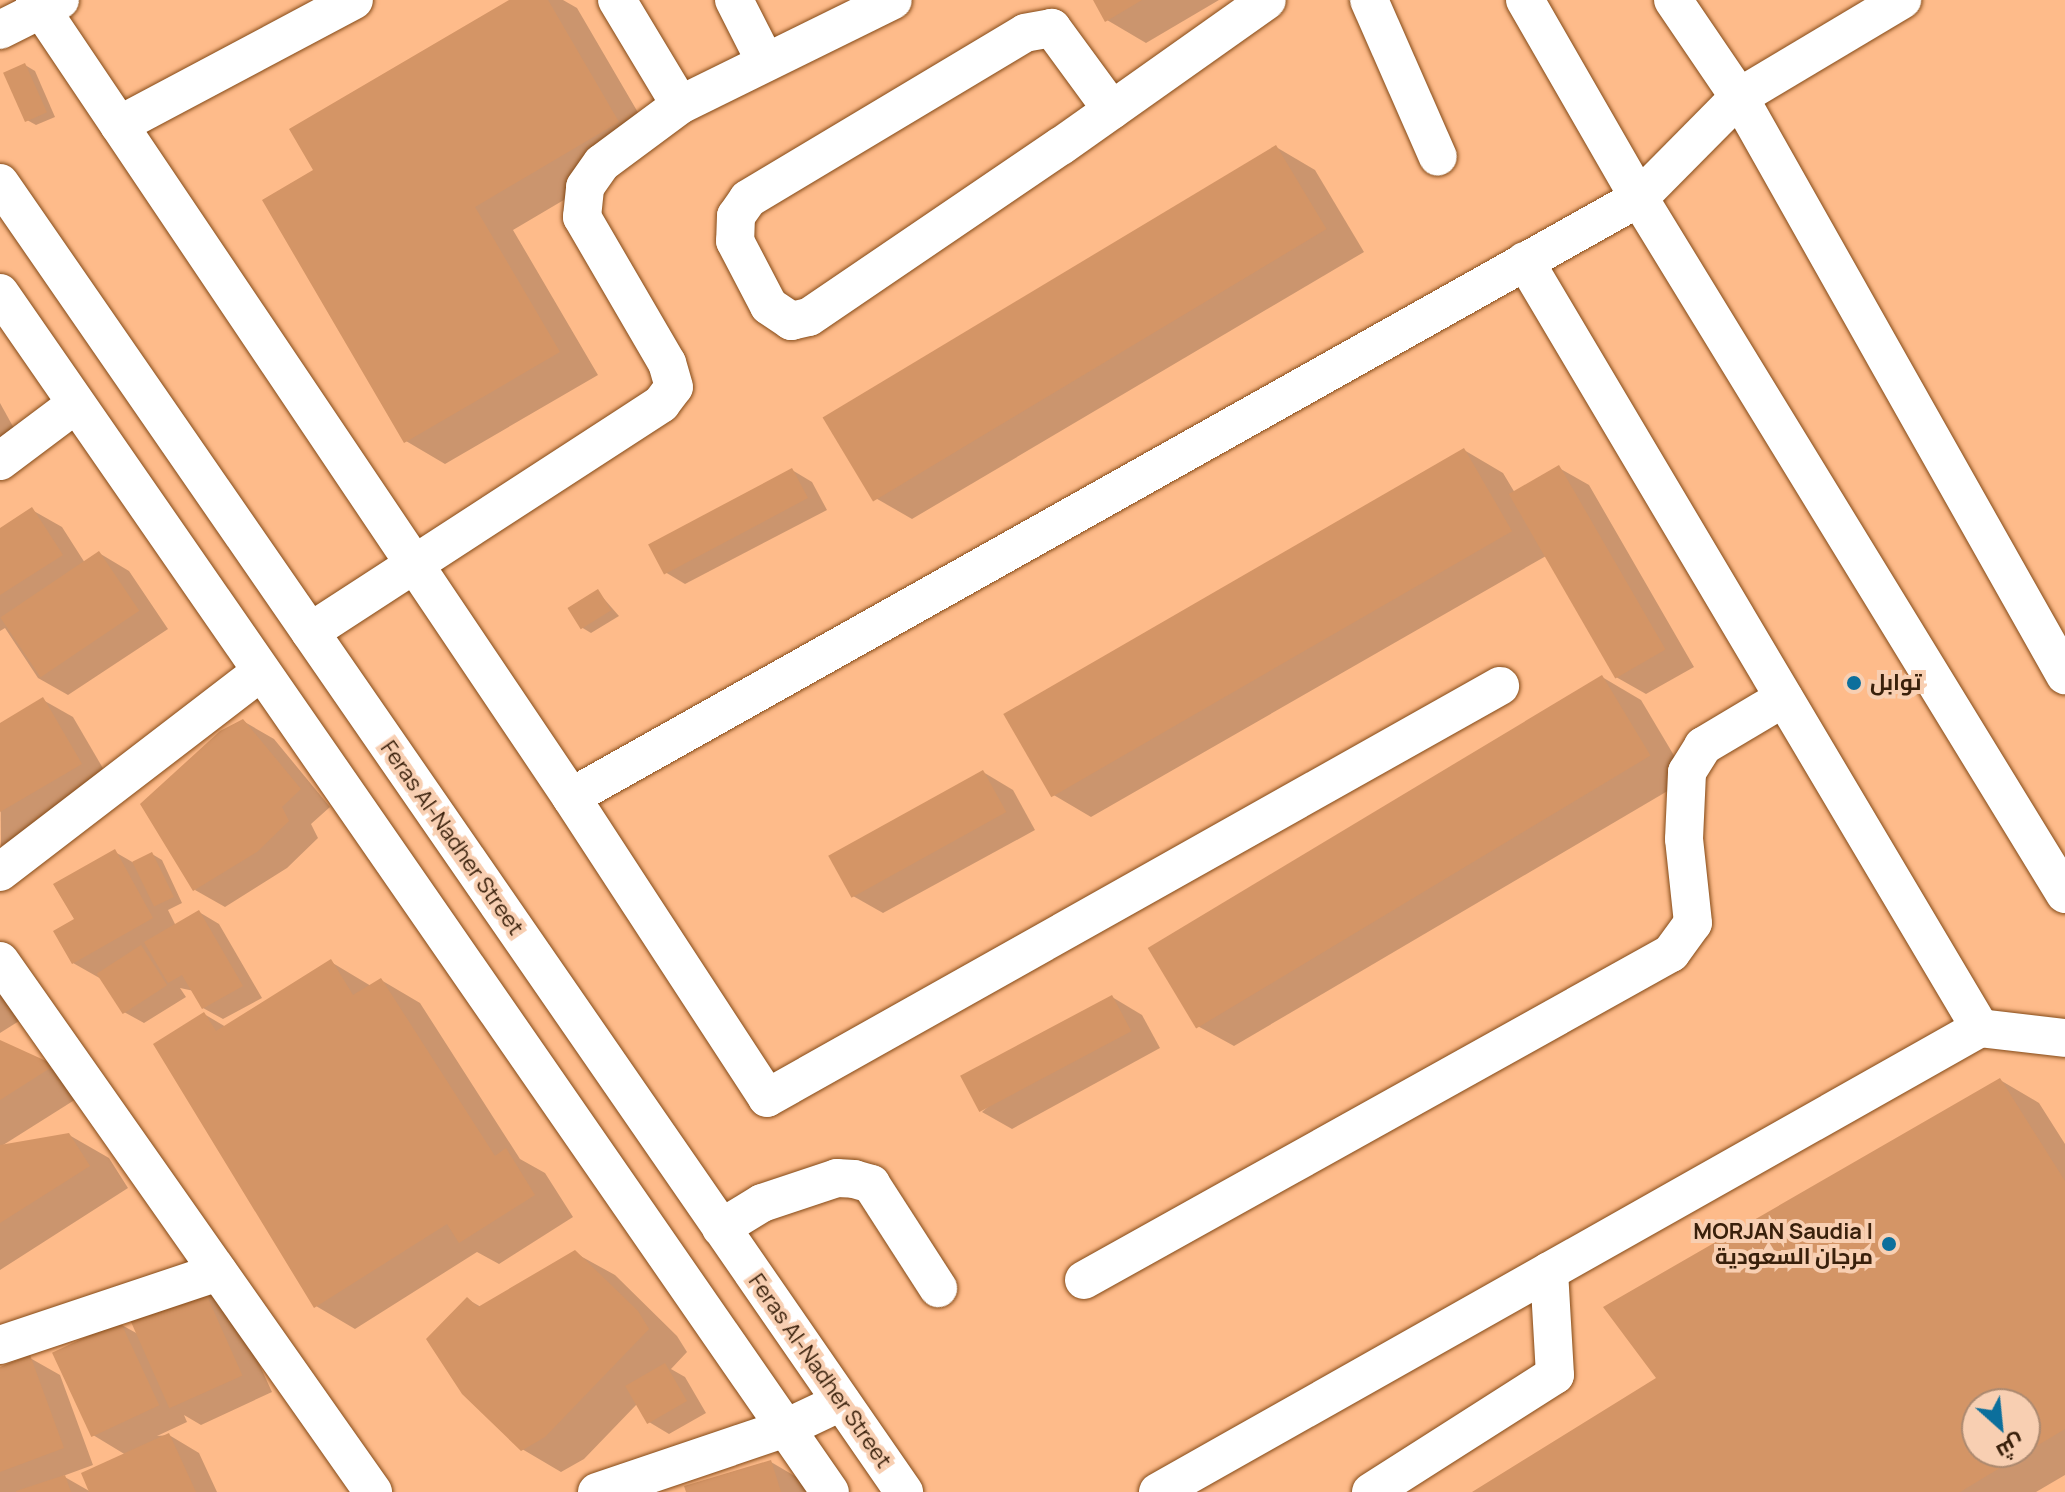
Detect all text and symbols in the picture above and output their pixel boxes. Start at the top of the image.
place label: توابل [1870,670,1922,696]
marker: توابل [1845,674,1863,692]
street label: Feras Al-Nadher Street [375,736,529,940]
place label: MORJAN Saudia | مرجان السعودية [1693,1218,1873,1270]
marker: MORJAN Saudia | مرجان السعودية [1880,1235,1898,1253]
street label: Feras Al-Nadher Street [743,1269,897,1473]
north arrow [1961,1388,2041,1468]
text: ش [1992,1428,2030,1467]

